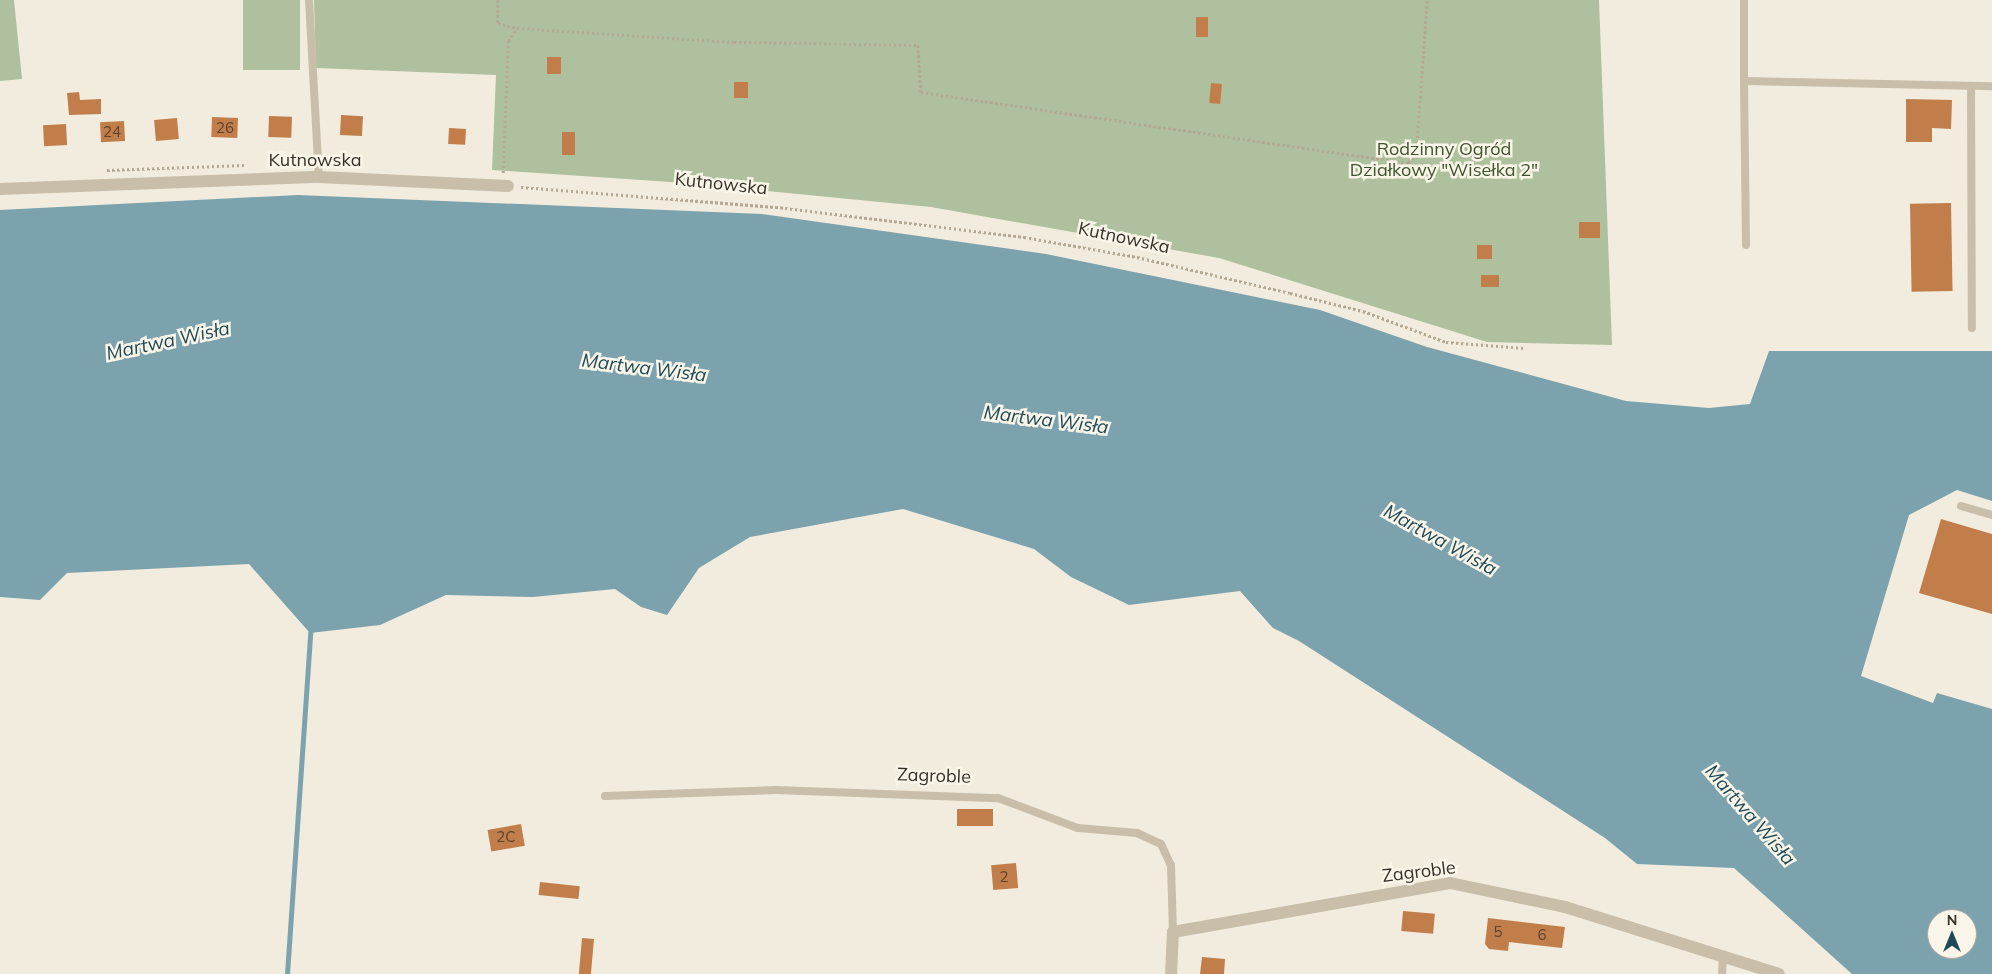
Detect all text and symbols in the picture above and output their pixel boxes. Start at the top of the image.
house number: 26 [216,119,234,137]
house number: 24 [103,123,121,141]
park label: Rodzinny Ogród Działkowy "Wisełka 2" [1350,139,1538,182]
street label: Kutnowska [269,149,361,171]
street label: Kutnowska [674,168,768,200]
street label: Kutnowska [1076,218,1172,258]
water label: Martwa Wisła [104,317,232,365]
water label: Martwa Wisła [580,349,708,387]
water label: Martwa Wisła [982,401,1110,439]
water label: Martwa Wisła [1380,500,1500,580]
water label: Martwa Wisła [1700,760,1800,870]
street label: Zagroble [897,764,971,788]
house number: 2C [496,828,516,846]
street label: Zagroble [1381,857,1457,887]
house number: 2 [1000,868,1008,886]
north arrow [1927,909,1977,959]
text: N [1947,911,1957,929]
house number: 5 [1494,923,1502,941]
house number: 6 [1538,926,1546,944]

